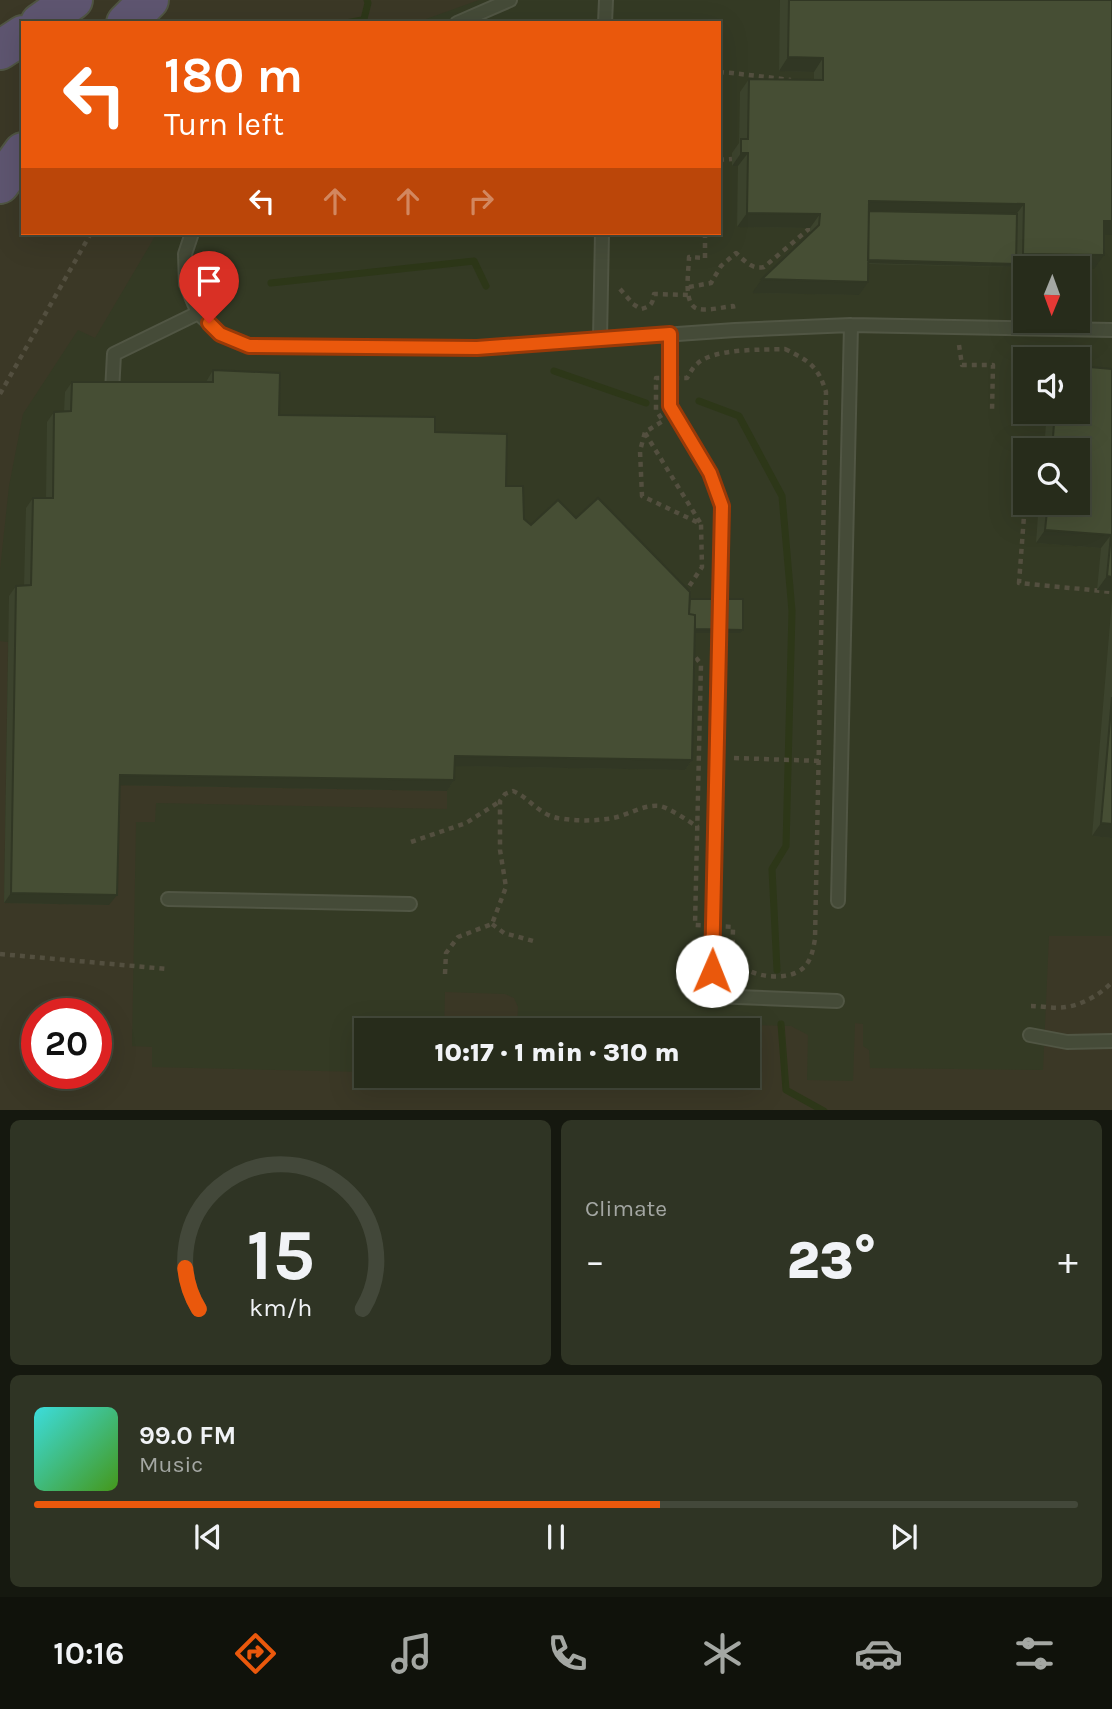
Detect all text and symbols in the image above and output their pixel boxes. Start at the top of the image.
text: 180 m [164,47,303,104]
icon: left [49,49,140,140]
text: Turn left [164,106,284,143]
icon: left [243,182,281,220]
icon: ahead [316,182,354,220]
icon: ahead [389,182,427,220]
icon: right [462,182,500,220]
pin [179,251,239,323]
north arrow [1013,256,1090,332]
map controls [1013,256,1090,515]
icon: arrive [190,262,228,300]
button: sound [1013,347,1090,424]
button: search [1013,438,1090,515]
position arrow [675,934,749,1008]
speed limit sign: 20 [21,998,112,1089]
text: 10:17 · 1 min · 310 m [434,1037,680,1068]
text: Climate [585,1195,667,1222]
text: 15 [246,1212,315,1297]
text: 23° [787,1230,876,1291]
text: − [585,1239,605,1284]
text: + [1058,1239,1078,1284]
text: km/h [249,1292,312,1321]
text: 99.0 FM [139,1420,236,1451]
text: Music [139,1451,203,1478]
icon: previous [189,1518,227,1556]
icon: pause [537,1518,575,1556]
icon: next [885,1518,923,1556]
icon: directions [231,1629,280,1678]
icon: music [387,1629,436,1678]
icon: phone [543,1629,592,1678]
icon: climate [698,1629,747,1678]
icon: car [854,1629,903,1678]
icon: filters [1010,1629,1059,1678]
text: 10:16 [53,1635,124,1672]

